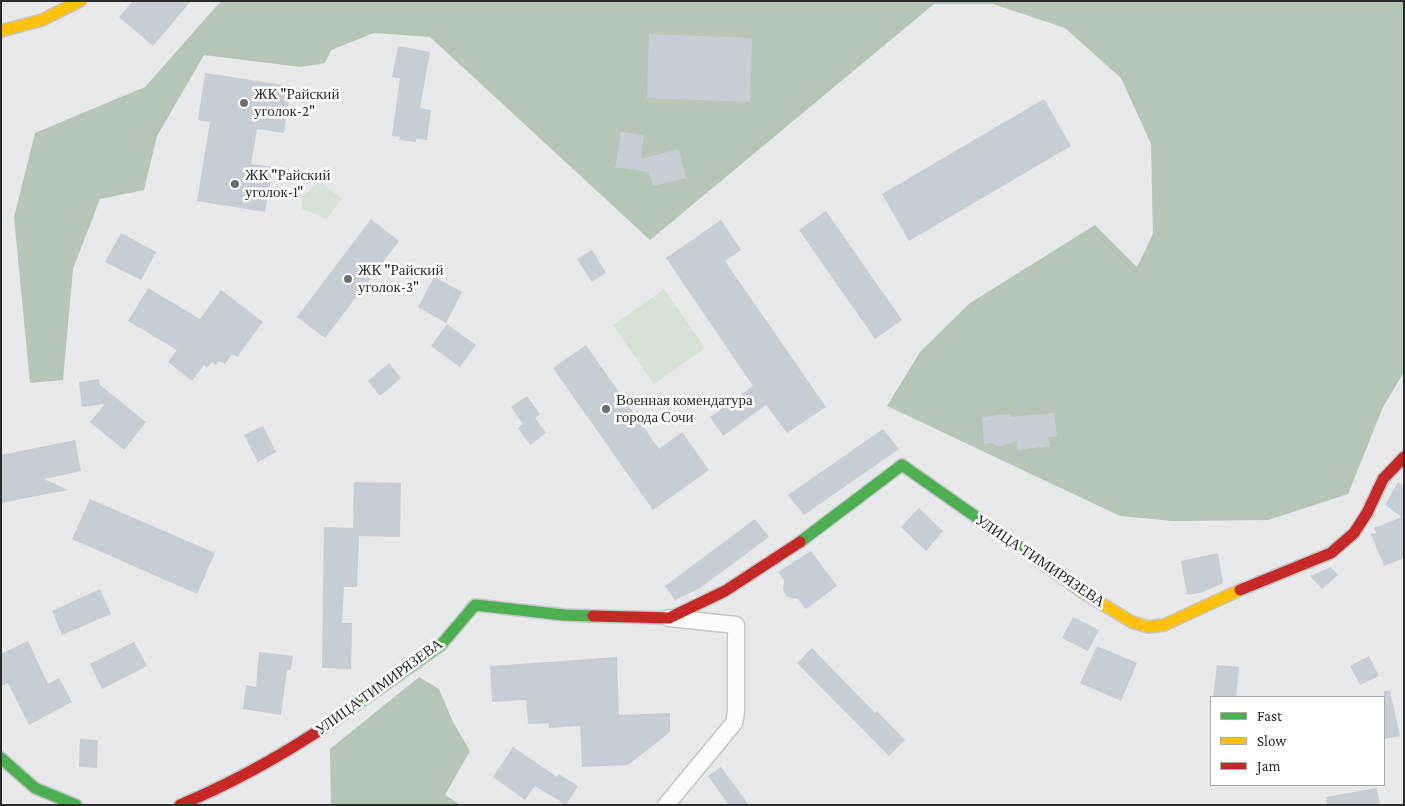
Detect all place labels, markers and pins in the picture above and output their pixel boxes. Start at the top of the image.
place label: ЖК "Райский уголок-2" [254,85,339,120]
marker: ЖК "Райский уголок-2" [238,97,250,109]
place label: ЖК "Райский уголок-1" [245,166,330,201]
marker: ЖК "Райский уголок-1" [229,178,241,190]
place label: ЖК "Райский уголок-3" [358,261,443,296]
marker: ЖК "Райский уголок-3" [342,273,354,285]
place label: Военная комендатура города Сочи [616,391,753,426]
marker: Военная комендатура города Сочи [600,403,612,415]

